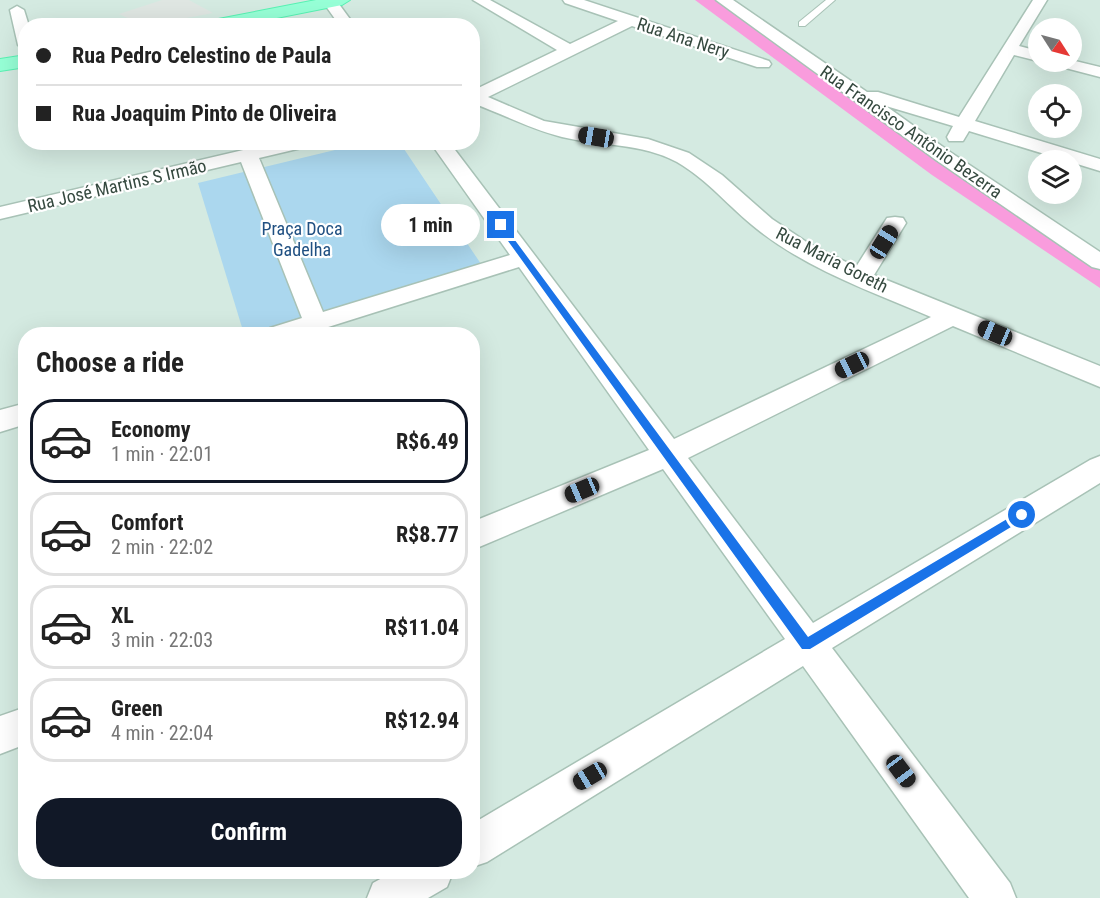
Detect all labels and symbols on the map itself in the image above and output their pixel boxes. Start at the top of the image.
street label: Rua Ana Nery [634,13,732,62]
north arrow [1028,18,1082,72]
street label: Rua Francisco Antônio Bezerra [816,61,1006,202]
car [577,125,615,149]
street label: Rua José Martins S Irmão [25,155,208,216]
callout: 1 min [381,204,480,246]
route end [487,211,514,238]
park label: Praça Doca Gadelha [261,218,343,260]
street label: Rua Maria Goreth [773,222,892,297]
car [867,222,901,262]
car [975,318,1015,348]
car [832,349,872,381]
car [562,475,602,505]
route start [1008,501,1035,528]
car [883,751,919,791]
car [570,759,610,793]

